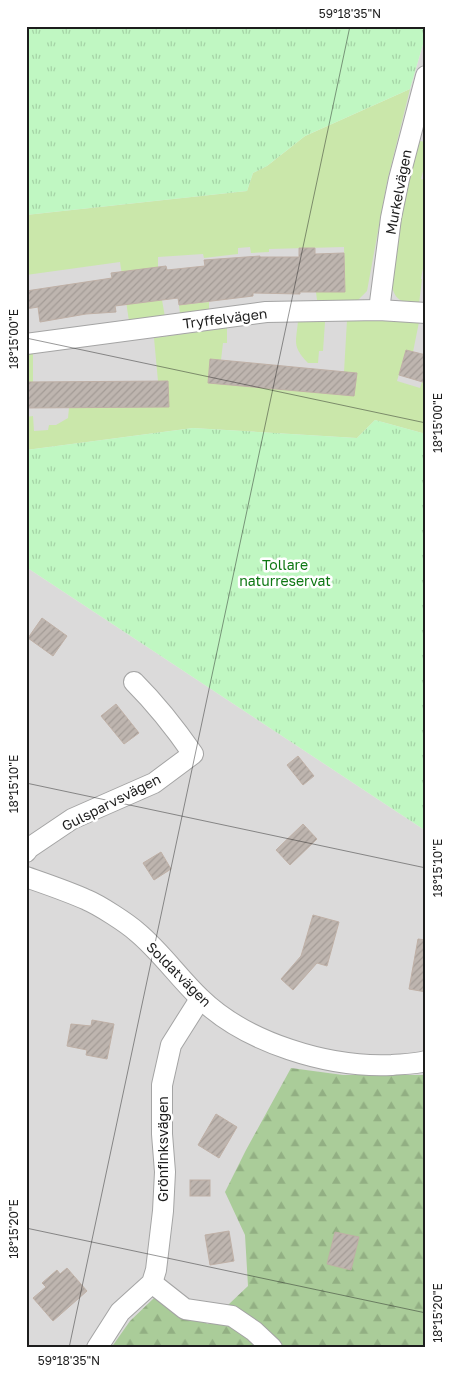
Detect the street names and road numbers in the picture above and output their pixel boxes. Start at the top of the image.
street label: Murkelvägen [381,148,415,236]
street label: Tryffelvägen [182,304,268,332]
street label: Gulsparvsvägen [59,770,163,834]
street label: Soldatvägen [143,938,215,1010]
street label: Grönfinksvägen [154,1096,171,1202]

